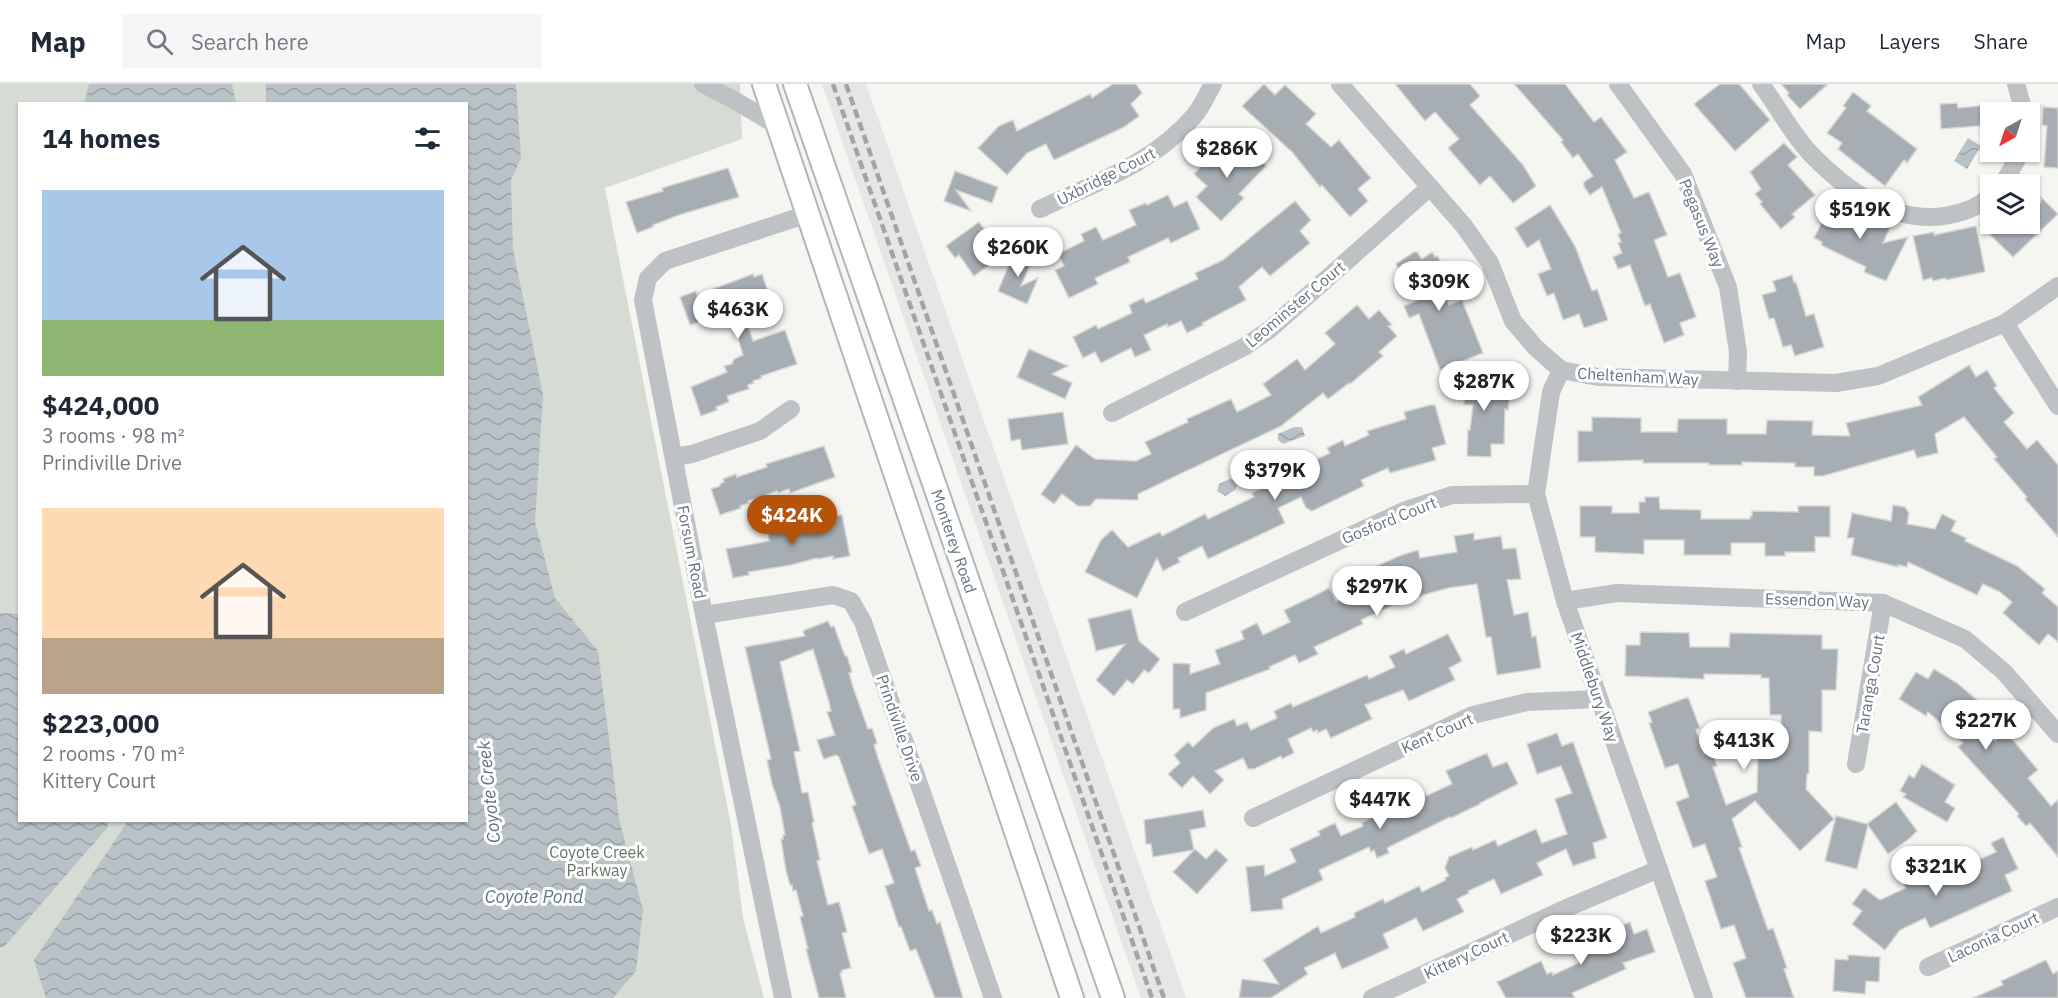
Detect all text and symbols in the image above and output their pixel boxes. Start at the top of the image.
search box [122,14,542,68]
text: Map [30,23,86,60]
icon: search [143,25,176,58]
text: Search here [191,27,309,56]
text: Map [1806,27,1846,55]
text: Layers [1879,27,1941,55]
text: Share [1974,27,2028,55]
north arrow [1980,102,2040,162]
map controls [1980,102,2040,234]
text: 14 homes [42,121,160,155]
icon: filters [411,122,444,155]
pin: $286K [1185,128,1269,179]
text: $286K [1196,134,1258,161]
street label: Uxbridge Court [1053,143,1159,209]
button: layers [1980,174,2040,234]
street label: Pegasus Way [1675,176,1729,270]
pin: $519K [1818,189,1902,240]
text: $519K [1829,195,1891,222]
pin: $260K [976,227,1060,278]
icon: home [189,229,297,337]
text: $260K [987,233,1049,260]
street label: Leominster Court [1241,257,1349,351]
pin: $309K [1397,261,1481,312]
text: $309K [1408,267,1470,294]
pin: $463K [696,289,780,340]
text: $463K [707,295,769,322]
pin: $287K [1442,361,1526,412]
street label: Cheltenham Way [1577,363,1699,389]
text: $287K [1453,367,1515,394]
text: $424,000 [42,388,159,422]
text: 3 rooms · 98 m² [42,422,185,449]
text: Prindiville Drive [42,449,182,476]
pin: $379K [1233,450,1317,501]
text: $379K [1244,456,1306,483]
street label: Monterey Road [927,486,981,596]
street label: Gosford Court [1339,492,1439,548]
pin: $424K [750,495,834,546]
text: $424K [761,501,823,528]
street label: Forsum Road [673,504,711,600]
icon: home [189,547,297,655]
pin: $297K [1335,566,1419,617]
text: $297K [1346,572,1408,599]
street label: Essendon Way [1765,588,1869,612]
street label: Middlebury Way [1567,629,1623,745]
street label: Taranga Court [1851,633,1889,735]
street label: Prindiville Drive [872,672,928,784]
pin: $227K [1944,700,2028,751]
text: $223,000 [42,706,159,740]
text: $227K [1955,706,2017,733]
street label: Kent Court [1398,708,1476,758]
pin: $413K [1702,720,1786,771]
text: $413K [1713,726,1775,753]
water label: Coyote Creek [472,739,505,844]
text: 2 rooms · 70 m² [42,740,185,767]
text: Kittery Court [42,767,156,794]
pin: $447K [1338,779,1422,830]
text: $447K [1349,785,1411,812]
park label: Coyote Creek Parkway [549,842,645,880]
pin: $321K [1894,846,1978,897]
text: $321K [1905,852,1967,879]
water label: Coyote Pond [485,885,584,908]
street label: Laconia Court [1944,907,2042,967]
pin: $223K [1539,915,1623,966]
text: $223K [1550,921,1612,948]
street label: Kittery Court [1420,927,1512,983]

